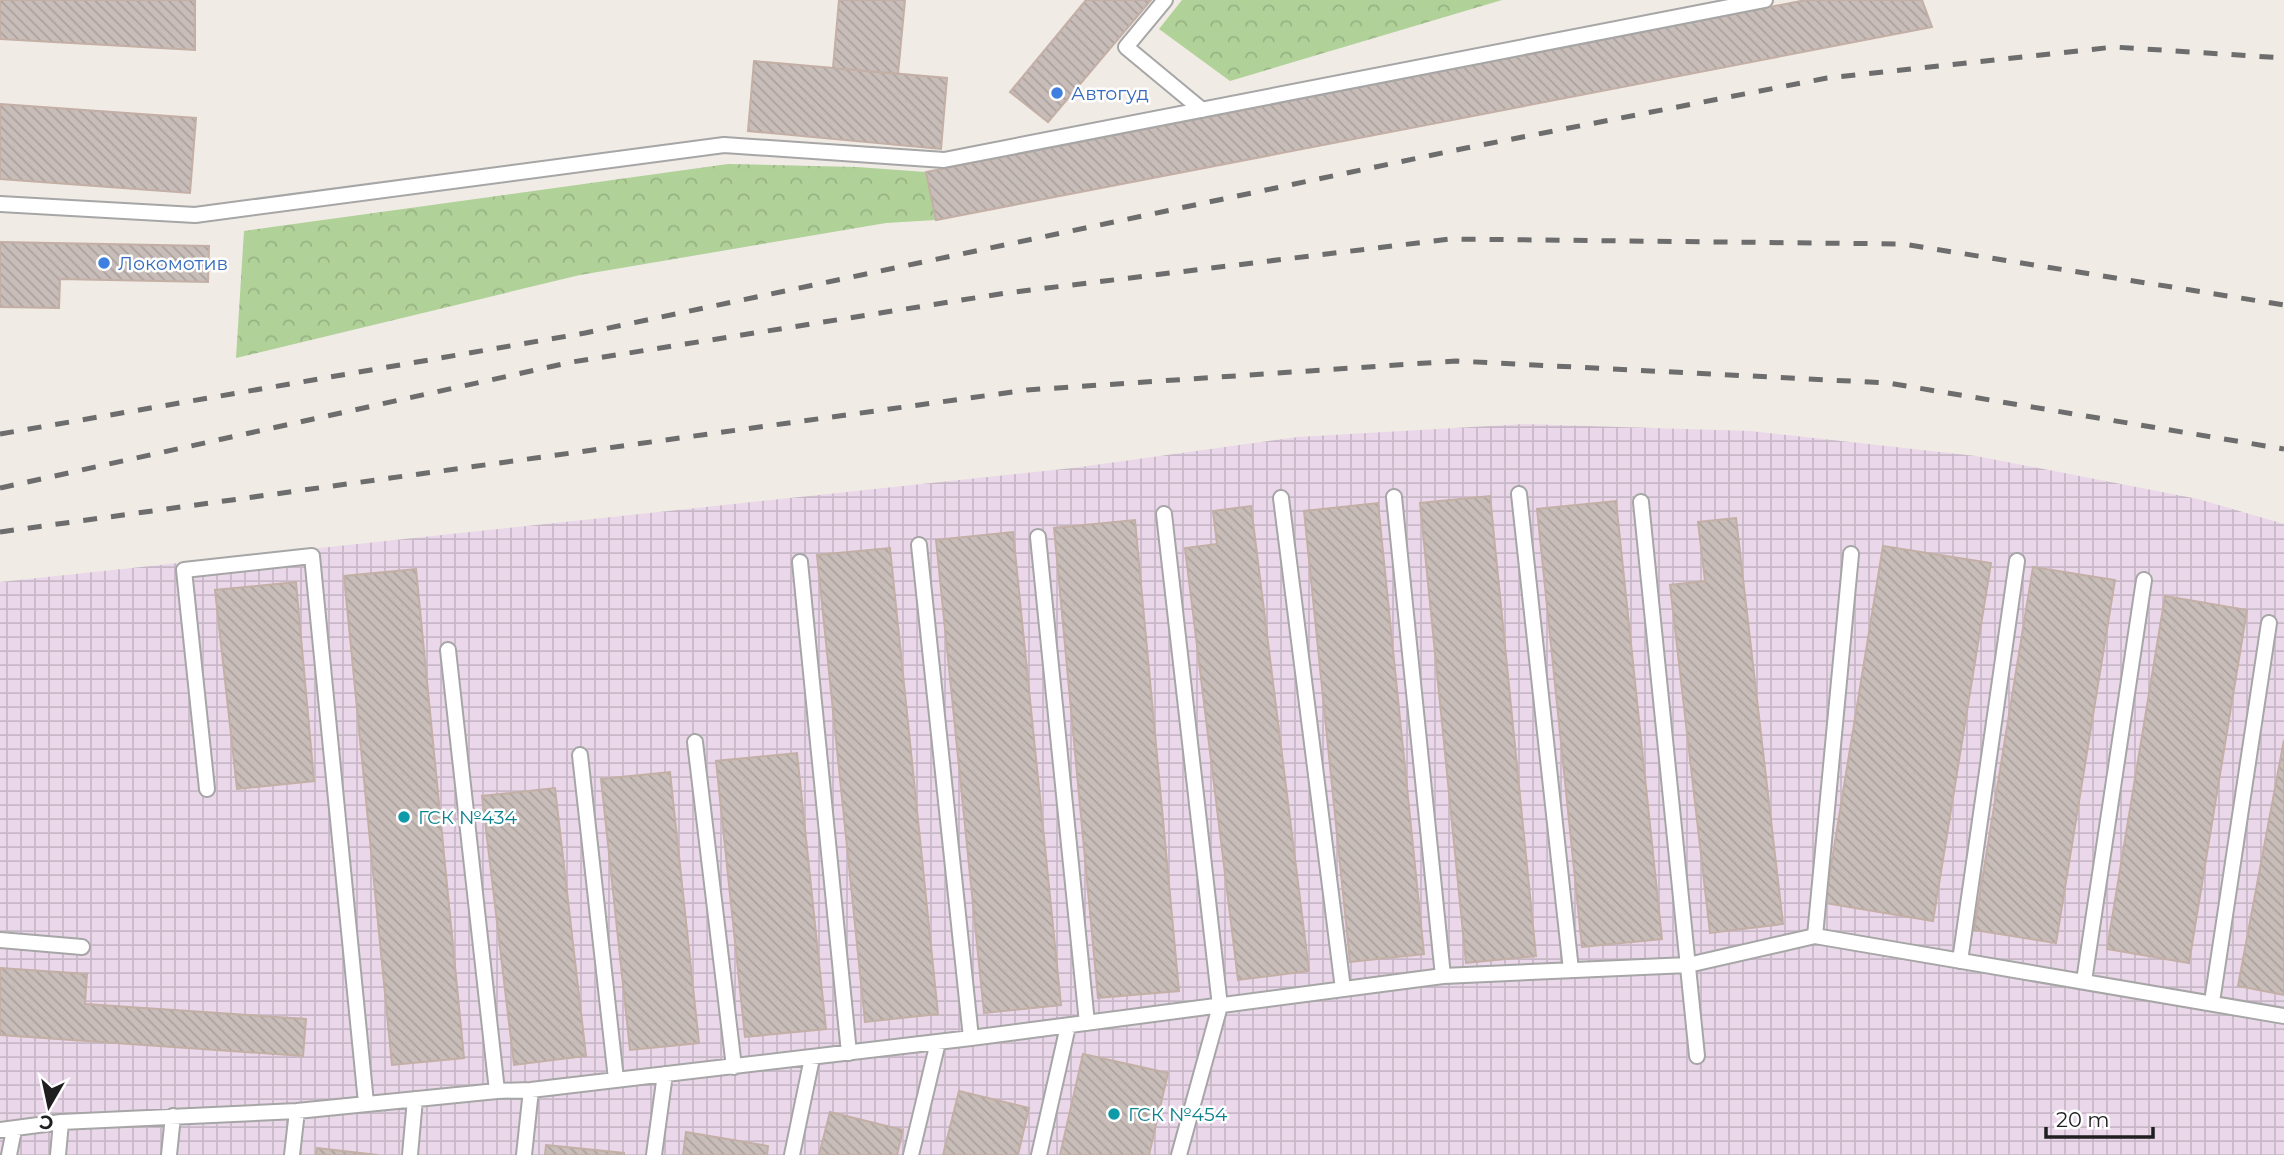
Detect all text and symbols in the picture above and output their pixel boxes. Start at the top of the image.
place label: Автогуд [1071,82,1149,105]
marker: Автогуд [1049,85,1065,101]
place label: Локомотив [118,252,228,275]
marker: Локомотив [96,255,112,271]
place label: ГСК №434 [418,806,518,829]
marker: ГСК №434 [396,809,412,825]
north arrow [14,1071,84,1141]
scale bar [2046,1096,2153,1140]
place label: ГСК №454 [1128,1103,1228,1126]
marker: ГСК №454 [1106,1106,1122,1122]
text: 20 m [2056,1107,2110,1132]
text: С [38,1110,55,1135]

